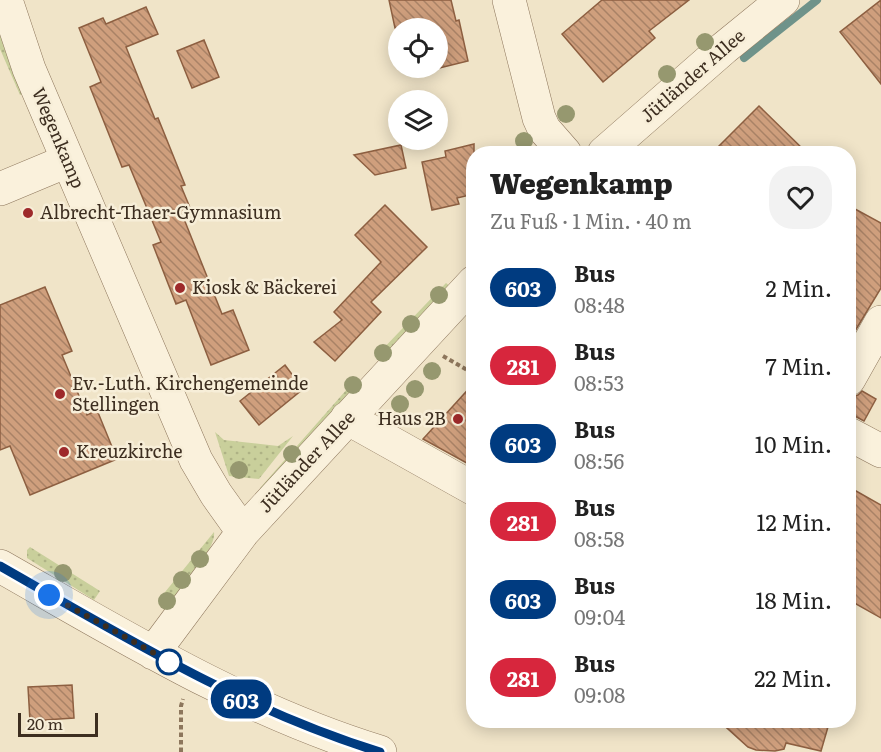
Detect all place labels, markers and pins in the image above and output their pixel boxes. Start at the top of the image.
place label: Albrecht-Thaer-Gymnasium [40,198,282,225]
marker: Albrecht-Thaer-Gymnasium [21,206,35,220]
place label: Kiosk & Bäckerei [192,273,337,300]
marker: Kiosk & Bäckerei [173,281,187,295]
place label: Ev.-Luth. Kirchengemeinde Stellingen [72,369,308,417]
marker: Ev.-Luth. Kirchengemeinde Stellingen [53,387,67,401]
place label: Haus 2B [377,404,446,431]
marker: Haus 2B [451,412,465,426]
place label: Kreuzkirche [76,437,183,464]
marker: Kreuzkirche [57,445,71,459]
unlabelled marker [156,649,182,675]

